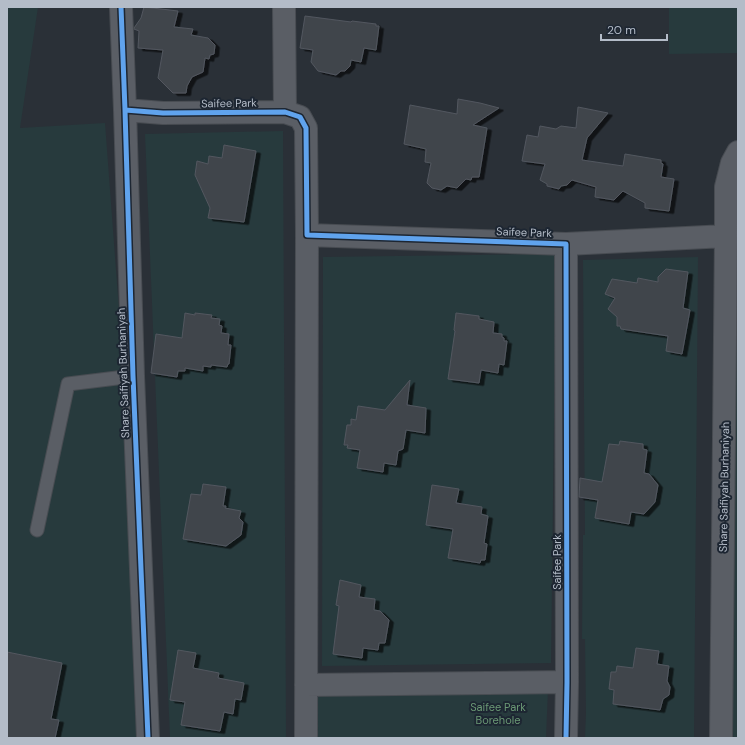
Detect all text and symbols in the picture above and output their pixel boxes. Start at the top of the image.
scale bar [601,16,667,42]
text: 20 m [607,22,636,38]
street label: Saifee Park [201,96,257,110]
street label: Saifee Park [496,224,553,240]
street label: Share Saifiyah Burhaniyah [114,308,132,438]
street label: Share Saifiyah Burhaniyah [716,422,732,552]
street label: Saifee Park [550,534,564,590]
park label: Saifee Park Borehole [470,700,526,727]

